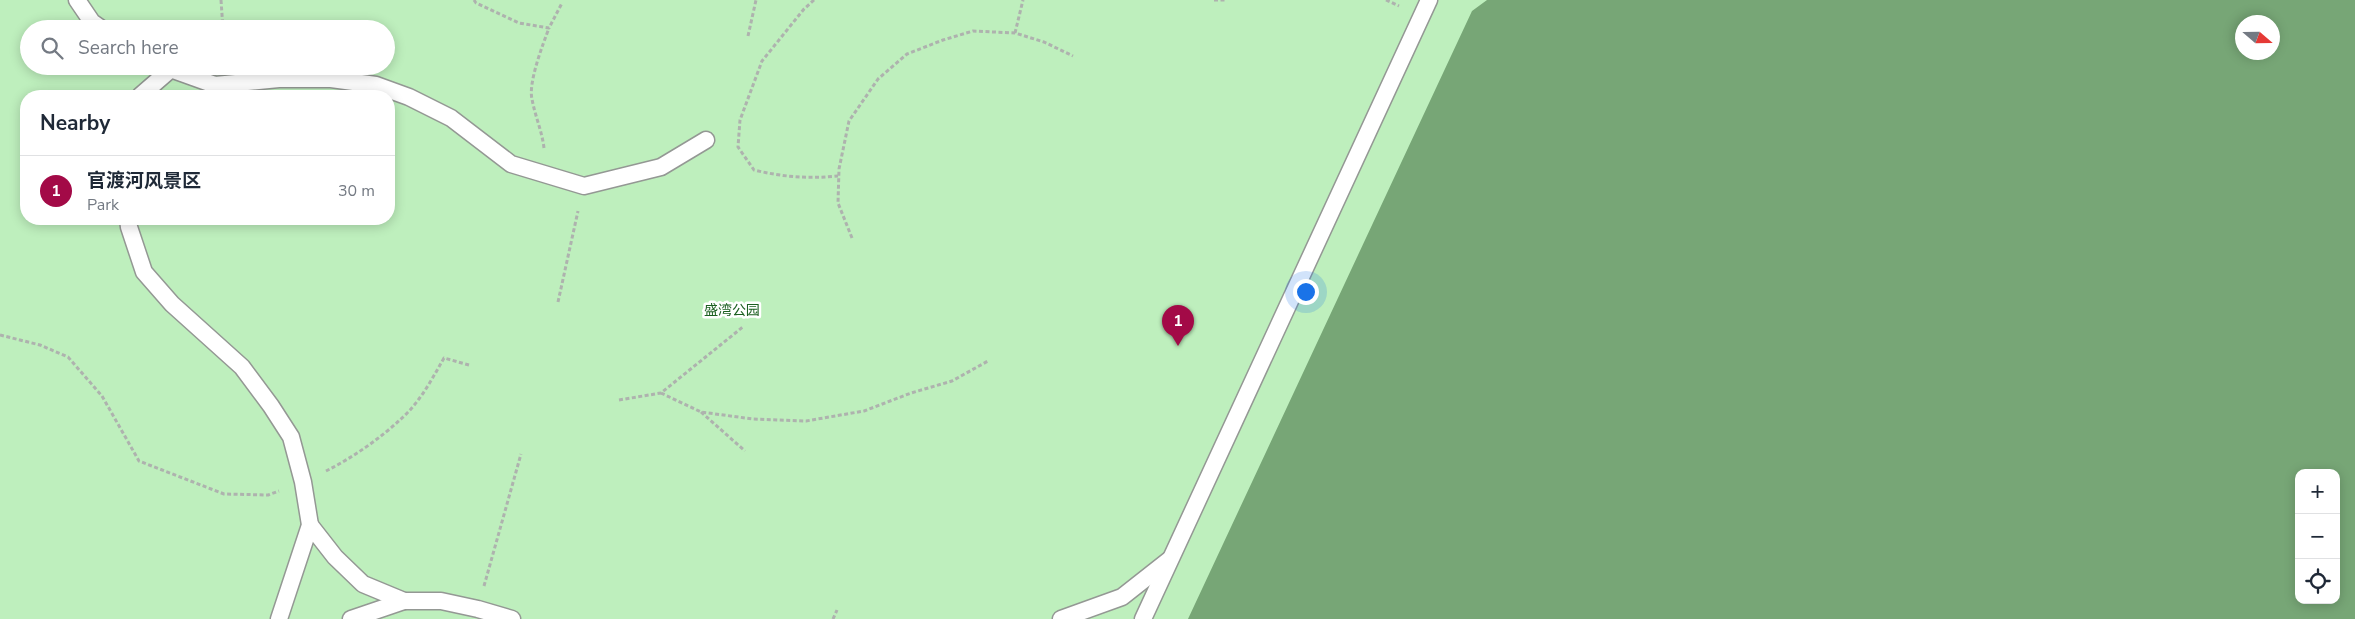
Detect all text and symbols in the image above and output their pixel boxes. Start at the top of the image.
north arrow [2235,15,2280,60]
search box [20,20,395,75]
icon: search [38,34,66,62]
text: Search here [78,35,179,61]
text: Nearby [40,109,110,137]
text: 官渡河风景区 [87,168,201,194]
text: 1 [51,180,61,202]
text: 30 m [338,180,375,202]
text: Park [87,194,119,216]
your location [1293,279,1319,305]
park label: 盛湾公园 [704,301,760,320]
pin: 1 [1162,305,1194,346]
map controls [2295,469,2340,604]
button: + [2295,469,2340,514]
button: − [2295,514,2340,559]
button: locate [2295,559,2340,604]

